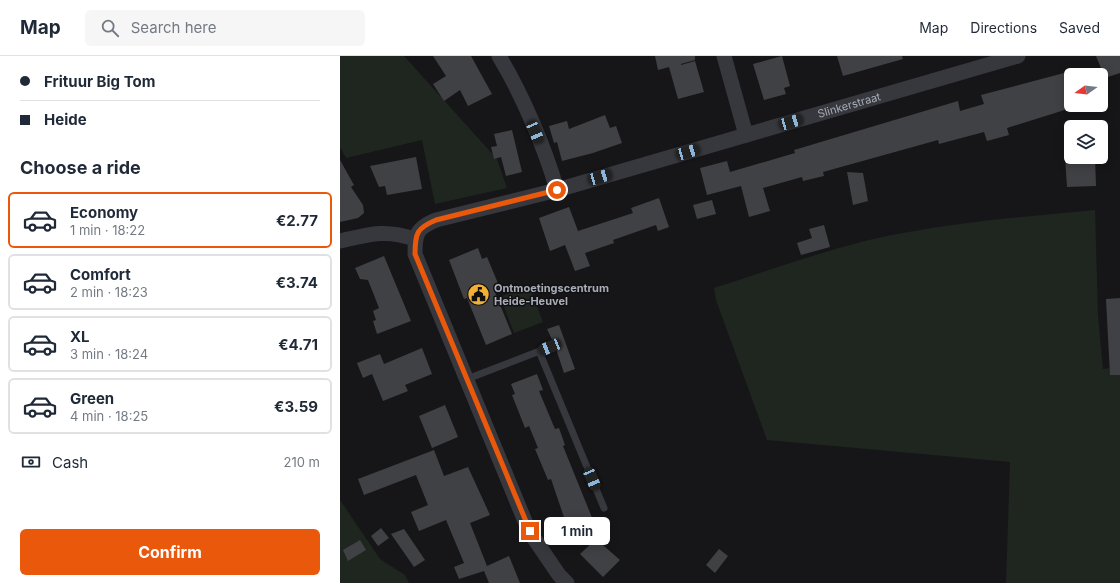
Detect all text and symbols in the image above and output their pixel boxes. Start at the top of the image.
search box [85,10,365,46]
text: Map [20,16,61,39]
icon: search [99,17,121,39]
text: Search here [131,18,216,37]
text: Map [919,19,948,36]
text: Directions [970,19,1037,36]
text: Saved [1059,19,1100,36]
north arrow [1064,68,1108,112]
map controls [1064,68,1108,164]
text: Frituur Big Tom [44,72,155,91]
street label: Slinkerstraat [816,89,883,121]
text: Heide [44,110,87,129]
car [778,113,804,131]
car [525,119,545,145]
button: layers [1064,120,1108,164]
car [675,143,701,161]
text: Choose a ride [20,157,141,178]
car [587,168,613,186]
route start [548,181,566,199]
icon: car [22,202,58,238]
text: Economy [70,203,138,222]
text: €2.77 [276,211,318,230]
text: 1 min · 18:22 [70,222,145,238]
icon: car [22,264,58,300]
text: Comfort [70,265,131,284]
text: €3.74 [276,273,318,292]
public building icon: Ontmoetingscentrum Heide-Heuvel [466,281,492,307]
place label: Ontmoetingscentrum Heide-Heuvel [494,281,609,308]
text: 2 min · 18:23 [70,284,148,300]
icon: car [22,326,58,362]
text: XL [70,327,90,346]
text: €4.71 [278,335,318,354]
car [537,337,563,357]
text: 3 min · 18:24 [70,346,148,362]
icon: car [22,388,58,424]
text: Green [70,389,114,408]
text: €3.59 [274,397,318,416]
text: 4 min · 18:25 [70,408,148,424]
icon: cash [20,451,42,473]
text: Cash [52,453,88,472]
text: 210 m [284,454,320,470]
car [582,466,602,492]
callout: 1 min [544,517,610,545]
route end [521,522,539,540]
text: 1 min [561,523,593,539]
button: Confirm [20,529,320,575]

